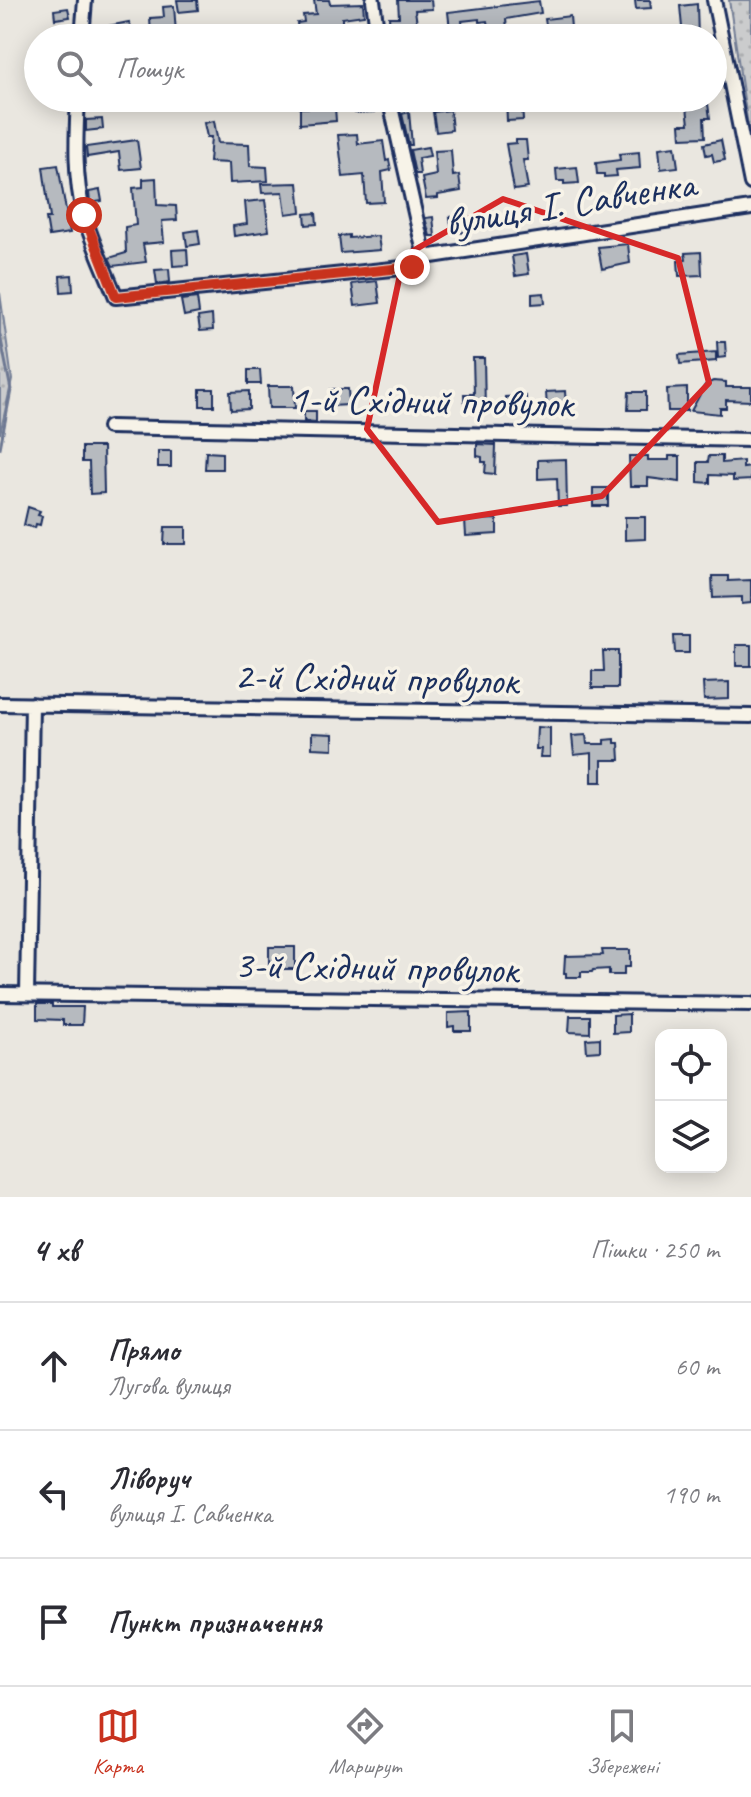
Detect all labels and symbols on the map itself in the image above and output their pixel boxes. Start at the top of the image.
street label: вулиця І. Савченка [442,158,702,247]
route start [66,197,102,233]
route end [394,249,430,285]
street label: 1-й Східний провулок [289,374,577,429]
street label: 2-й Східний провулок [234,651,522,706]
street label: 3-й Східний провулок [234,940,522,995]

